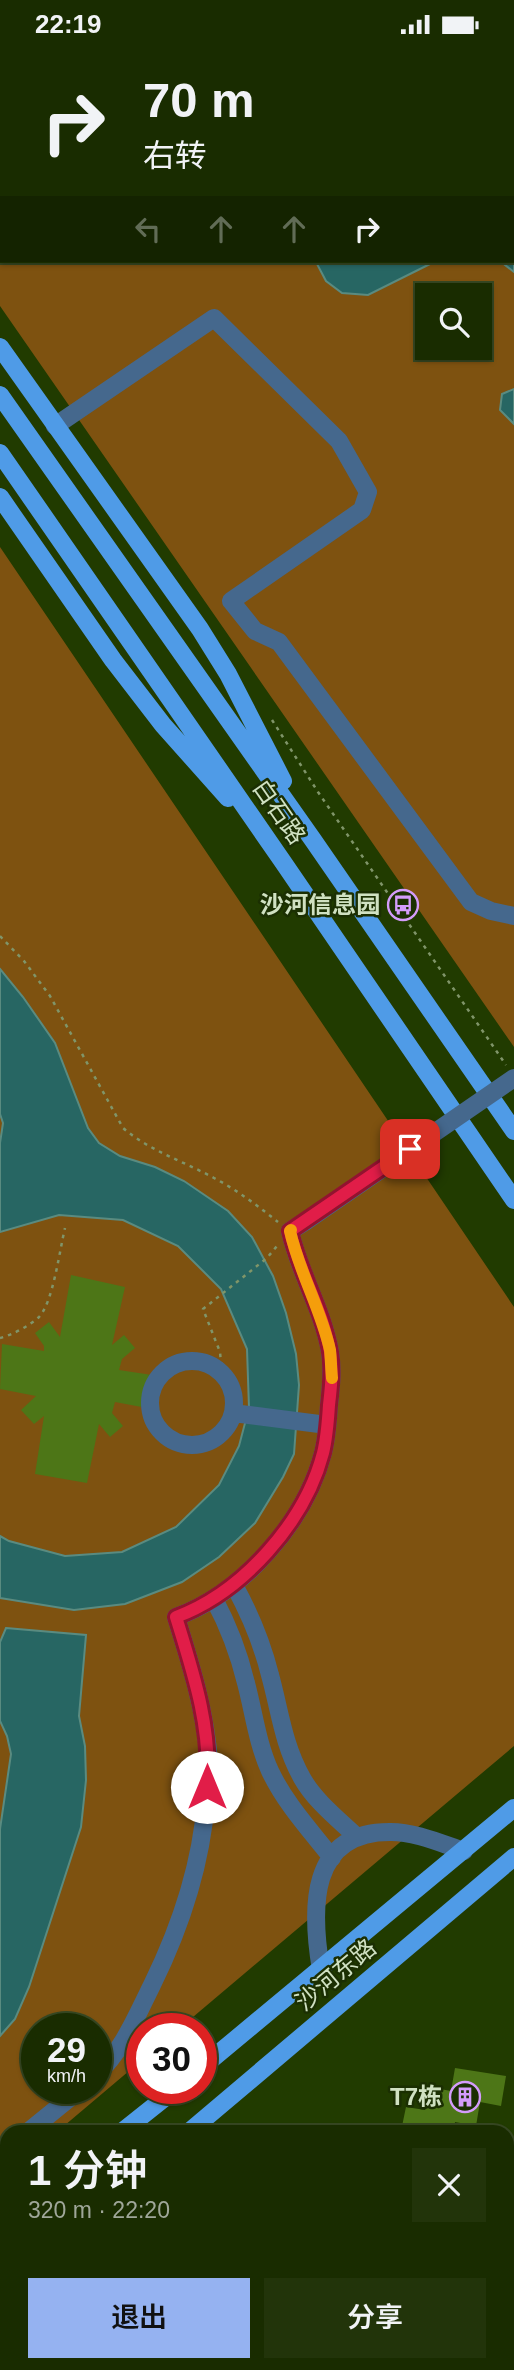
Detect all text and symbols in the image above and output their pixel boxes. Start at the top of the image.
text: 22:19 [35,9,102,39]
text: 70 m [143,73,255,127]
icon: right [28,77,119,168]
text: 右转 [143,138,207,174]
icon: left [129,210,167,248]
icon: ahead [202,210,240,248]
icon: ahead [275,210,313,248]
icon: right [348,210,386,248]
map controls [415,283,492,360]
button: search [415,283,492,360]
street label: 白石路 [248,774,311,849]
bus stop icon: 沙河信息园 [386,888,420,922]
place label: 沙河信息园 [260,891,380,918]
pin [380,1119,440,1179]
icon: arrive [391,1130,429,1168]
position arrow [170,1750,244,1824]
street label: 沙河东路 [290,1933,381,2016]
speed limit sign: 30 [126,2013,217,2104]
text: 29 [47,2030,86,2069]
text: km/h [47,2066,86,2086]
building icon: T7栋 [448,2080,482,2114]
place label: T7栋 [390,2083,442,2110]
text: 1 分钟 [28,2147,147,2194]
button: close [412,2148,486,2222]
text: 320 m · 22:20 [28,2197,170,2223]
button: 退出 [28,2278,250,2358]
button: 分享 [264,2278,486,2358]

